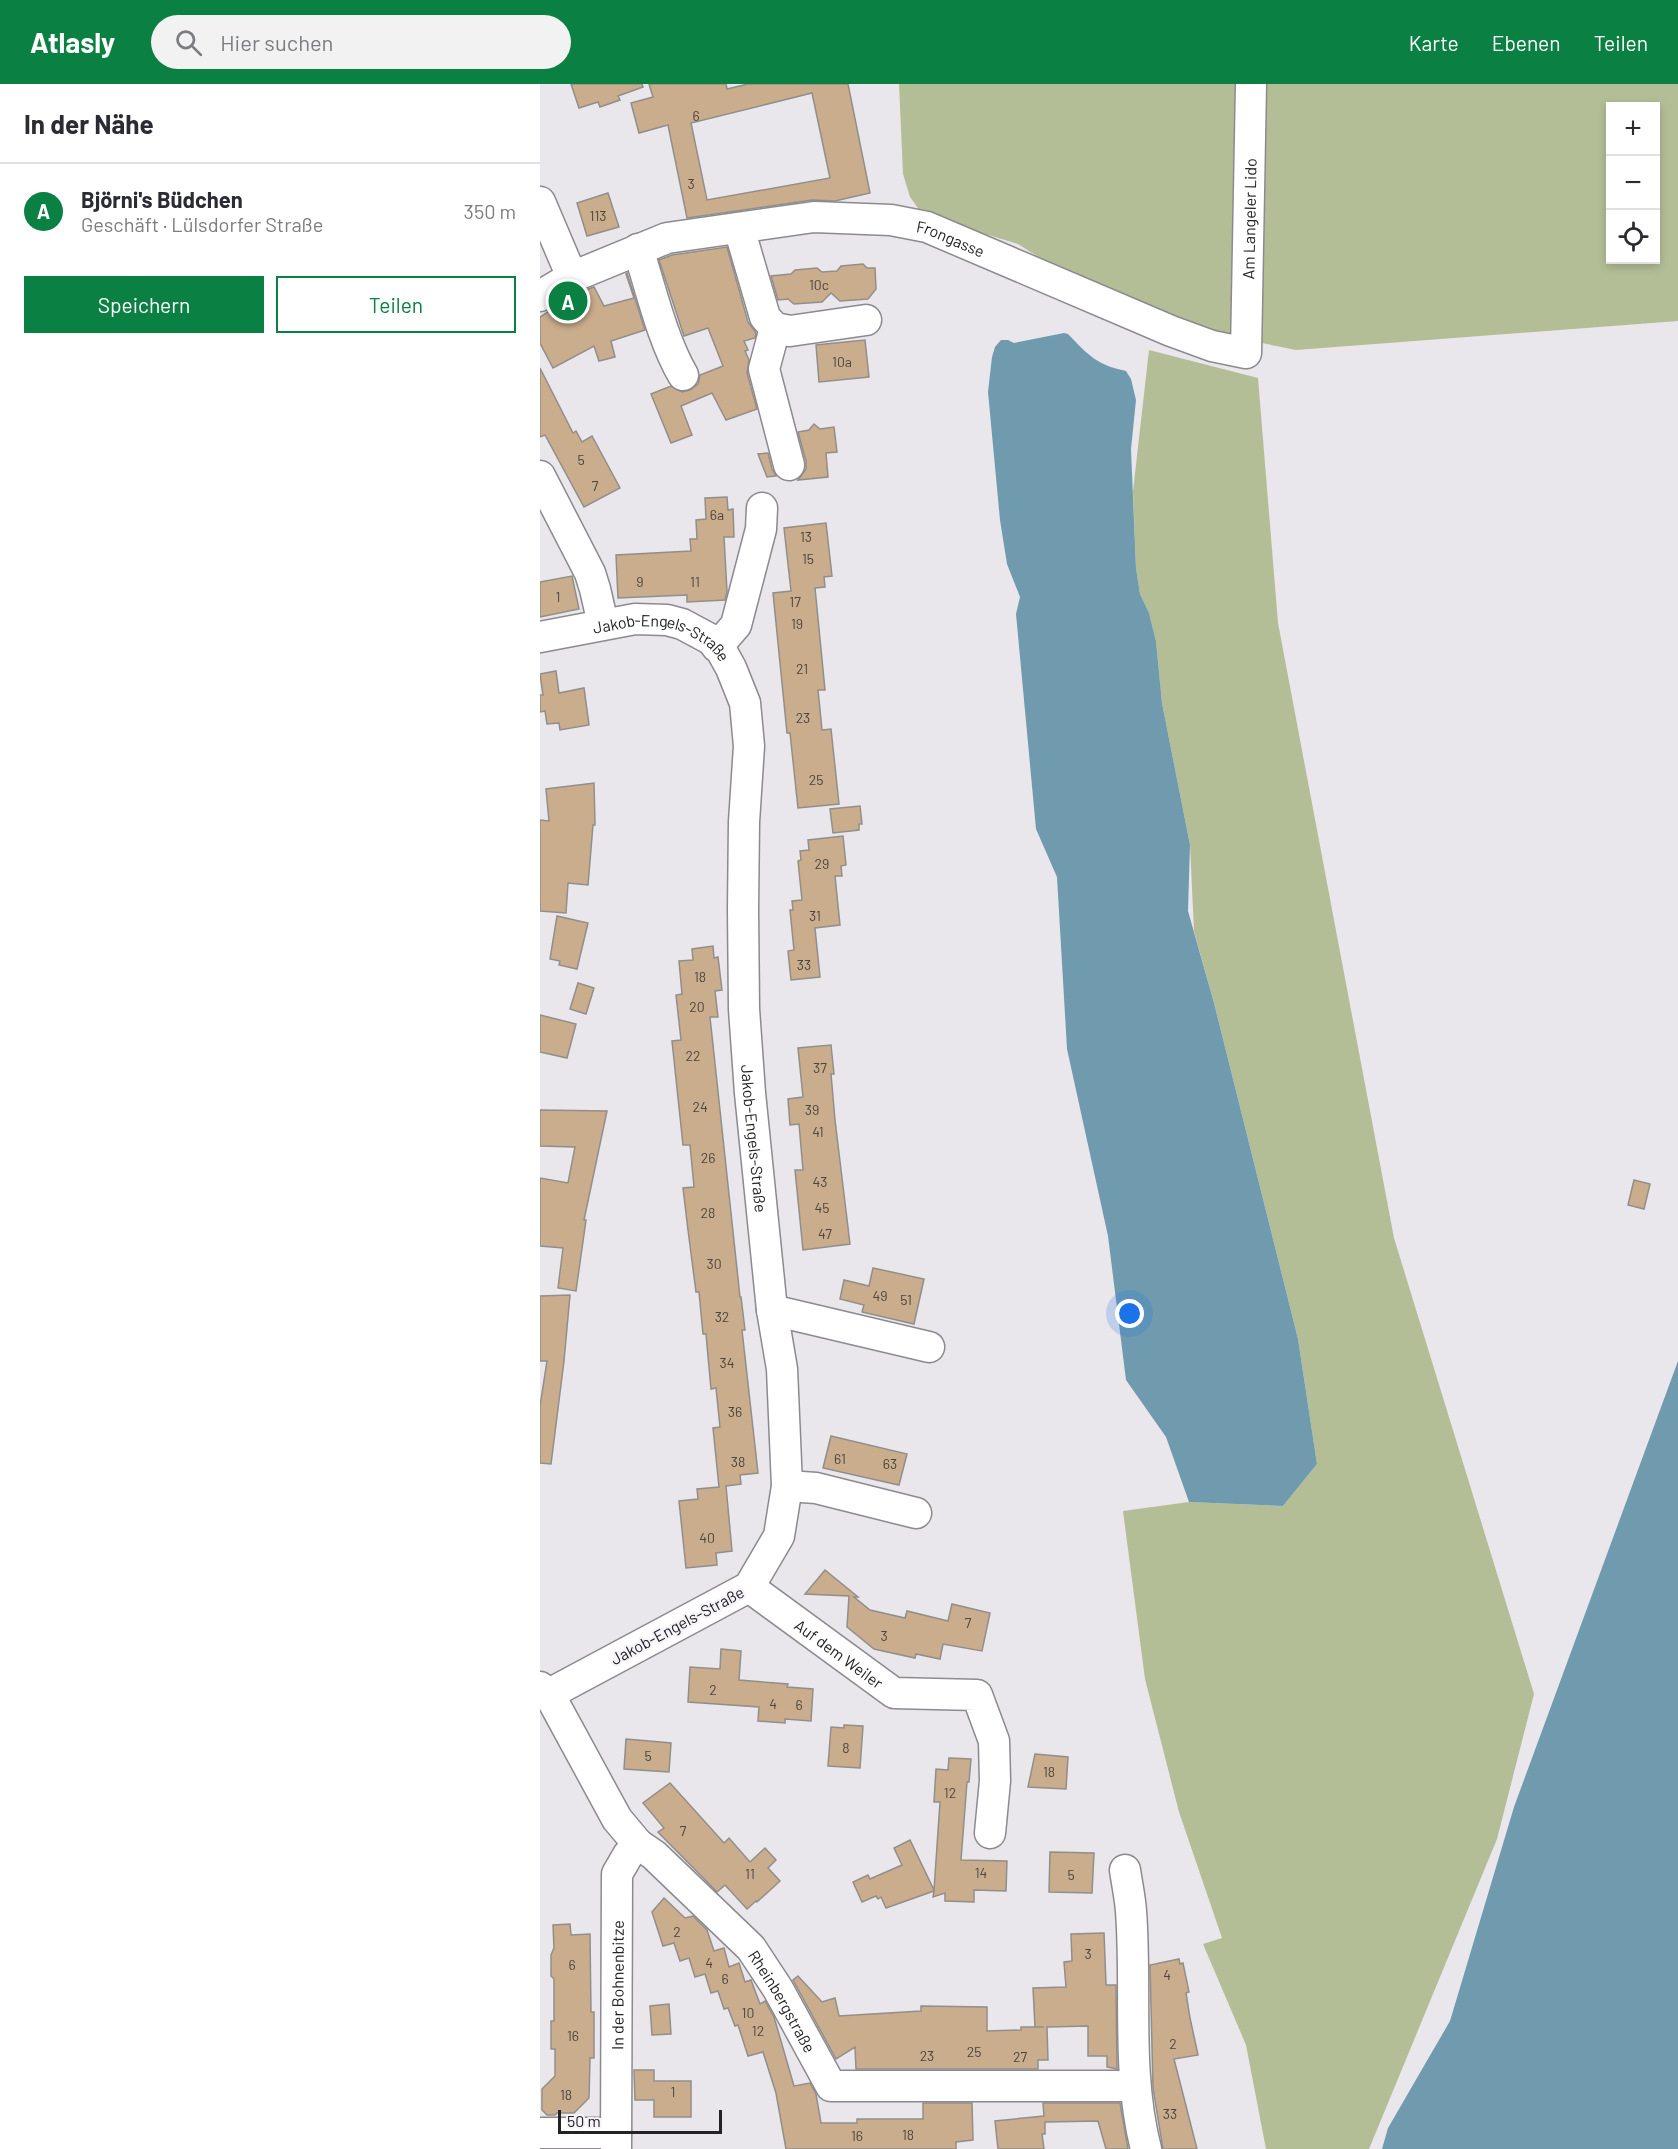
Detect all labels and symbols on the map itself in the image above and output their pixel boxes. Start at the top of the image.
house number: 6 [692,107,700,124]
street label: Am Langeler Lido [1238,158,1259,279]
house number: 3 [687,175,695,192]
house number: 113 [589,207,607,224]
street label: Frongasse [915,216,988,260]
house number: 10c [809,276,829,293]
pin: A [549,278,588,324]
house number: 10a [832,353,852,370]
house number: 5 [577,451,585,468]
house number: 7 [592,477,599,494]
house number: 6a [710,506,724,523]
house number: 13 [800,528,812,545]
house number: 15 [802,550,814,567]
house number: 9 [636,573,644,590]
house number: 11 [690,573,700,590]
house number: 1 [556,588,560,605]
house number: 17 [789,593,801,610]
street label: Jakob-Engels-Straße [591,609,735,664]
house number: 19 [791,615,803,632]
house number: 21 [796,660,808,677]
house number: 23 [796,709,810,726]
house number: 25 [809,771,823,788]
house number: 29 [815,855,829,872]
house number: 31 [809,907,821,924]
house number: 33 [797,956,811,973]
house number: 18 [694,968,706,985]
house number: 20 [689,998,705,1015]
house number: 22 [685,1047,701,1064]
house number: 37 [813,1059,827,1076]
street label: Jakob-Engels-Straße [738,1064,772,1213]
house number: 24 [692,1098,708,1115]
house number: 39 [805,1101,819,1118]
house number: 41 [812,1123,824,1140]
house number: 26 [701,1149,715,1166]
house number: 43 [813,1173,827,1190]
house number: 45 [815,1199,829,1216]
house number: 28 [701,1204,715,1221]
house number: 47 [818,1225,832,1242]
house number: 30 [706,1255,722,1272]
house number: 49 [872,1287,888,1304]
house number: 51 [900,1291,912,1308]
your location [1115,1299,1144,1328]
house number: 32 [715,1308,729,1325]
house number: 34 [720,1354,734,1371]
house number: 36 [728,1403,742,1420]
house number: 61 [834,1450,846,1467]
house number: 38 [731,1453,745,1470]
house number: 63 [883,1455,897,1472]
house number: 40 [699,1529,715,1546]
street label: Jakob-Engels-Straße [607,1582,747,1668]
street label: Auf dem Weiler [791,1614,887,1692]
house number: 7 [965,1614,972,1631]
house number: 3 [880,1627,888,1644]
house number: 2 [709,1681,717,1698]
house number: 4 [769,1695,777,1712]
house number: 6 [795,1696,803,1713]
house number: 8 [842,1739,850,1756]
house number: 5 [644,1747,652,1764]
house number: 18 [1043,1763,1055,1780]
house number: 12 [944,1784,956,1801]
house number: 7 [680,1822,687,1839]
house number: 14 [975,1864,987,1881]
house number: 11 [745,1865,755,1882]
house number: 5 [1067,1866,1075,1883]
street label: In der Bohnenbitze [607,1920,626,2050]
house number: 2 [673,1923,681,1940]
house number: 3 [1084,1945,1092,1962]
street label: Rheinbergstraße [745,1946,820,2056]
house number: 4 [705,1954,713,1971]
house number: 6 [568,1956,576,1973]
house number: 4 [1163,1966,1171,1983]
house number: 6 [721,1970,729,1987]
house number: 10 [742,2004,754,2021]
house number: 12 [752,2022,764,2039]
house number: 16 [567,2027,579,2044]
house number: 2 [1169,2035,1177,2052]
house number: 25 [967,2043,981,2060]
house number: 23 [920,2047,934,2064]
house number: 27 [1013,2048,1027,2065]
house number: 1 [671,2083,675,2100]
house number: 18 [560,2086,572,2103]
house number: 33 [1163,2105,1177,2122]
scale bar [558,2107,722,2134]
house number: 18 [902,2126,914,2143]
house number: 16 [851,2127,863,2144]

